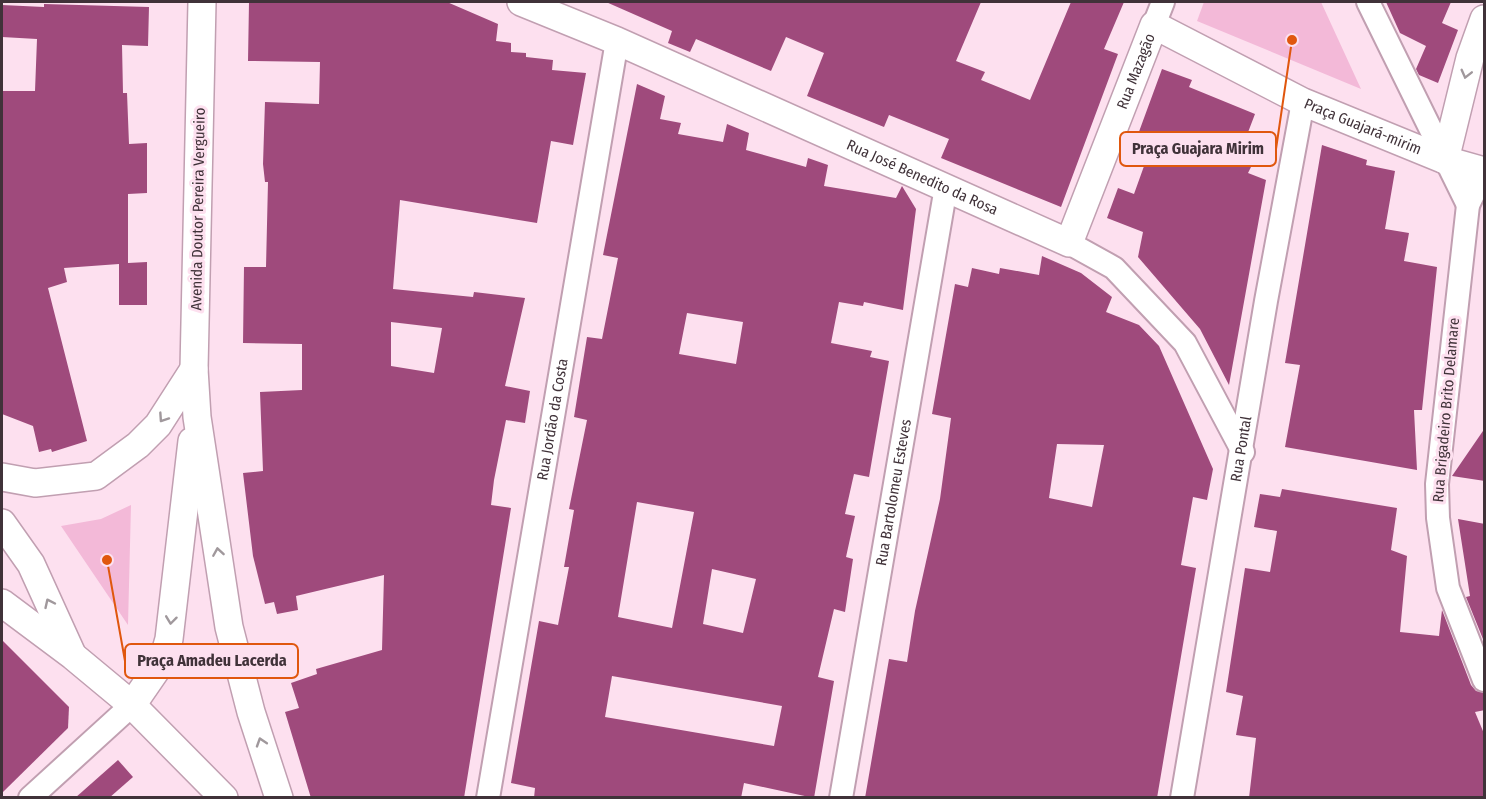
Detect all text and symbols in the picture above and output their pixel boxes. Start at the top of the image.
street label: Rua Mazagão [1113,31,1159,112]
one-way arrow [1460,69,1473,79]
street label: Praça Guajará-mirim [1301,94,1424,158]
street label: Avenida Doutor Pereira Vergueiro [187,107,209,311]
callout: Praça Guajara Mirim [1120,132,1276,166]
street label: Rua José Benedito da Rosa [844,136,1001,219]
text: Praça Guajara Mirim [1132,139,1264,159]
street label: Rua Brigadeiro Brito Delamare [1429,317,1463,503]
street label: Rua Jordão da Costa [533,357,572,482]
one-way arrow [159,411,170,422]
street label: Rua Pontal [1227,415,1255,483]
street label: Rua Bartolomeu Esteves [872,418,915,567]
one-way arrow [212,548,224,557]
one-way arrow [44,598,56,609]
one-way arrow [166,616,178,625]
callout: Praça Amadeu Lacerda [125,644,298,678]
text: Praça Amadeu Lacerda [137,651,287,671]
one-way arrow [256,737,268,748]

